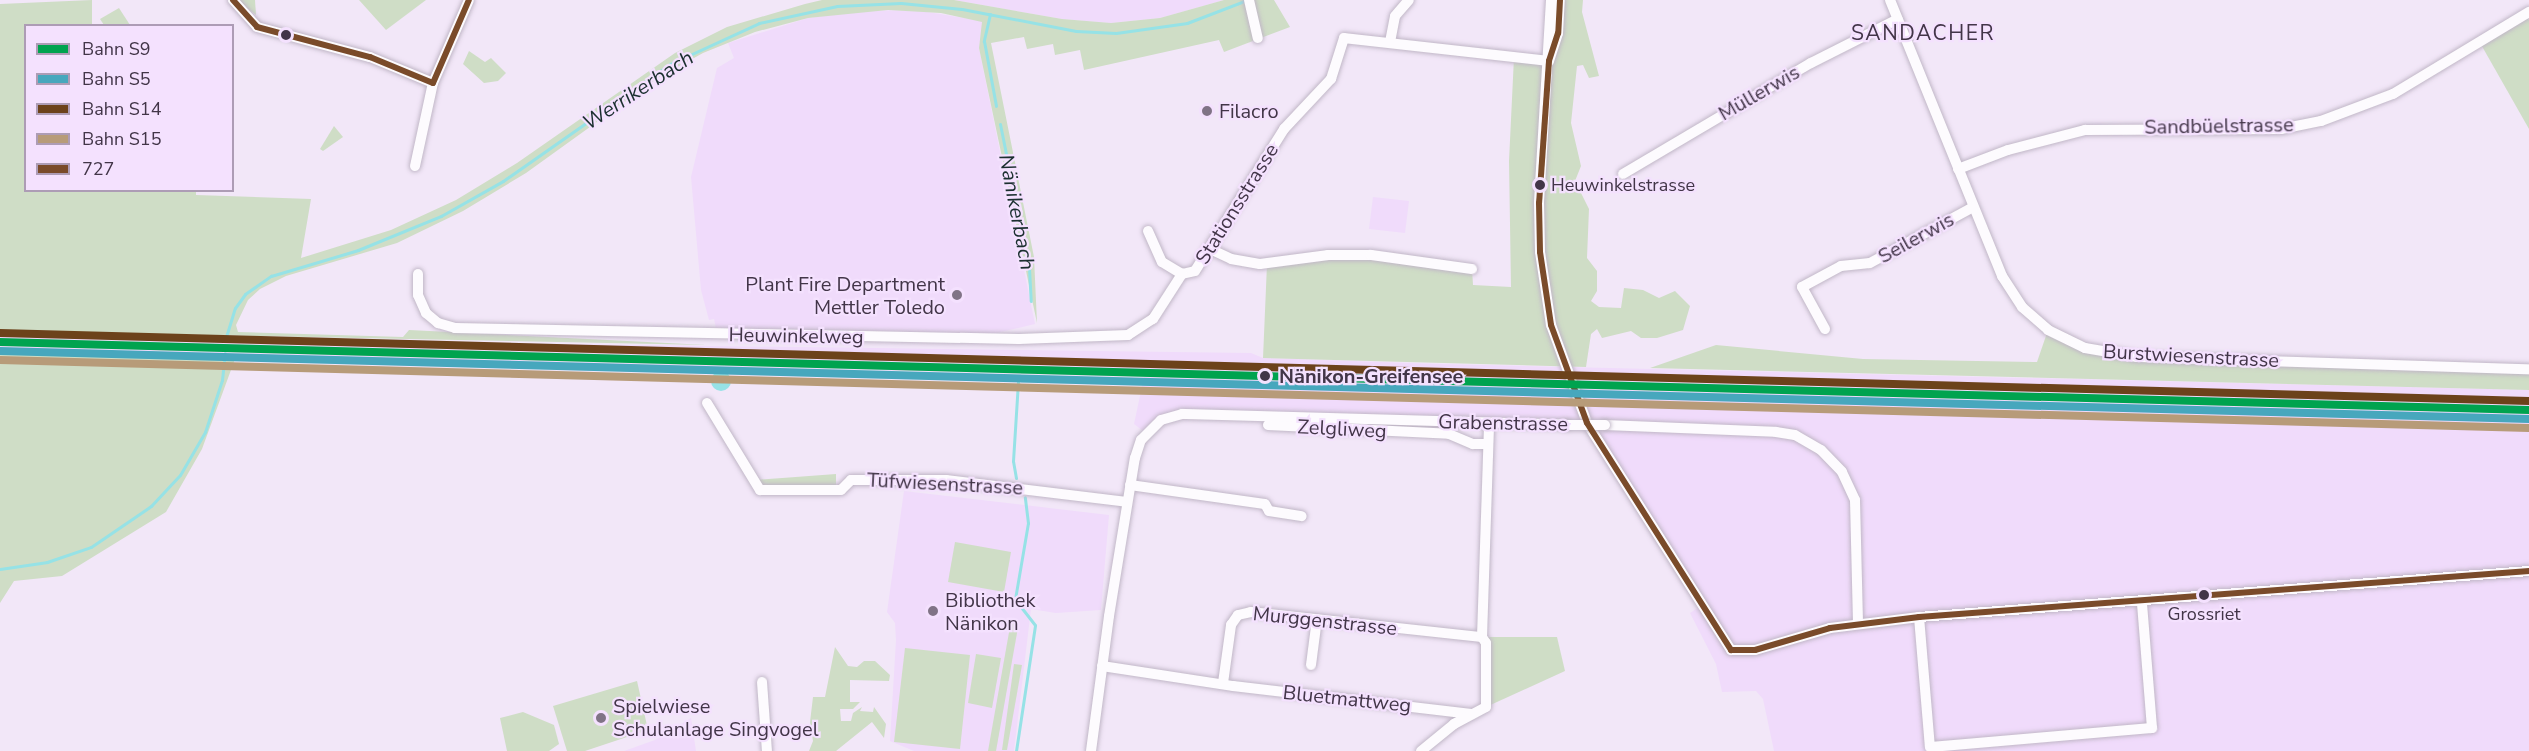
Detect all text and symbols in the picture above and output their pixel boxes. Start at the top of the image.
district label: SANDACHER [1851,20,1995,46]
legend [24,24,234,192]
unlabelled marker [280,29,292,41]
text: Bahn S9 [82,37,151,61]
water label: Werrikerbach [578,45,698,135]
street label: Müllerwis [1714,60,1804,126]
text: Bahn S5 [82,67,151,91]
text: Bahn S14 [82,97,161,121]
place label: Filacro [1219,99,1279,123]
marker: Filacro [1200,104,1214,118]
street label: Sandbüelstrasse [2144,113,2294,139]
text: Bahn S15 [82,127,161,151]
street label: Stationsstrasse [1190,139,1284,269]
water label: Nänikerbach [993,152,1041,272]
text: 727 [82,157,114,181]
place label: Heuwinkelstrasse [1551,174,1695,196]
marker: Heuwinkelstrasse [1534,179,1546,191]
street label: Seilerwis [1874,207,1958,269]
place label: Plant Fire Department Mettler Toledo [745,272,945,319]
marker: Plant Fire Department Mettler Toledo [950,288,964,302]
street label: Heuwinkelweg [728,323,864,349]
street label: Burstwiesenstrasse [2102,339,2280,373]
place label: Nänikon-Greifensee [1279,364,1463,388]
marker: Nänikon-Greifensee [1256,367,1274,385]
street label: Grabenstrasse [1438,410,1568,436]
street label: Zelgliweg [1297,415,1387,443]
street label: Tüfwiesenstrasse [866,468,1024,500]
place label: Bibliothek Nänikon [945,588,1035,635]
marker: Grossriet [2198,589,2210,601]
street label: Murggenstrasse [1252,601,1398,641]
place label: Grossriet [2167,603,2241,625]
marker: Bibliothek Nänikon [926,604,940,618]
street label: Bluetmattweg [1282,680,1412,718]
place label: Spielwiese Schulanlage Singvogel [613,694,819,741]
marker: Spielwiese Schulanlage Singvogel [594,711,608,725]

